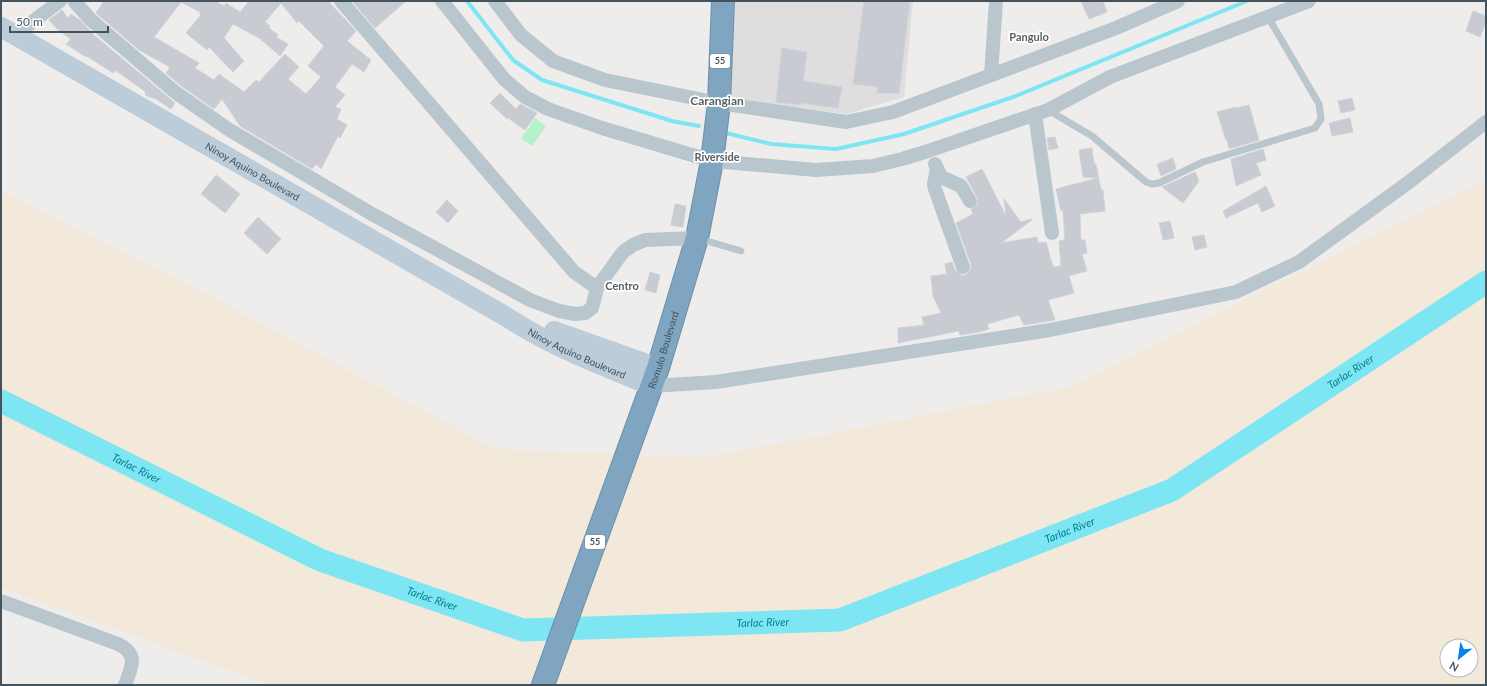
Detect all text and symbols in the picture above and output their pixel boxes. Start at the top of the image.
scale bar [10,8,108,34]
text: 50 m [16,14,43,29]
district label: Pangulo [1009,30,1049,43]
road number: 55 [710,54,730,68]
district label: Carangian [690,93,744,108]
street label: Ninoy Aquino Boulevard [203,140,302,203]
district label: Riverside [694,150,740,163]
district label: Centro [605,279,639,292]
street label: Romulo Boulevard [645,310,681,390]
street label: Ninoy Aquino Boulevard [526,325,628,381]
water label: Tarlac River [1325,351,1376,391]
water label: Tarlac River [110,450,163,486]
water label: Tarlac River [1043,514,1097,545]
road number: 55 [585,535,605,549]
water label: Tarlac River [405,583,460,613]
water label: Tarlac River [736,615,790,629]
north arrow [1439,638,1479,678]
text: N [1447,659,1461,675]

